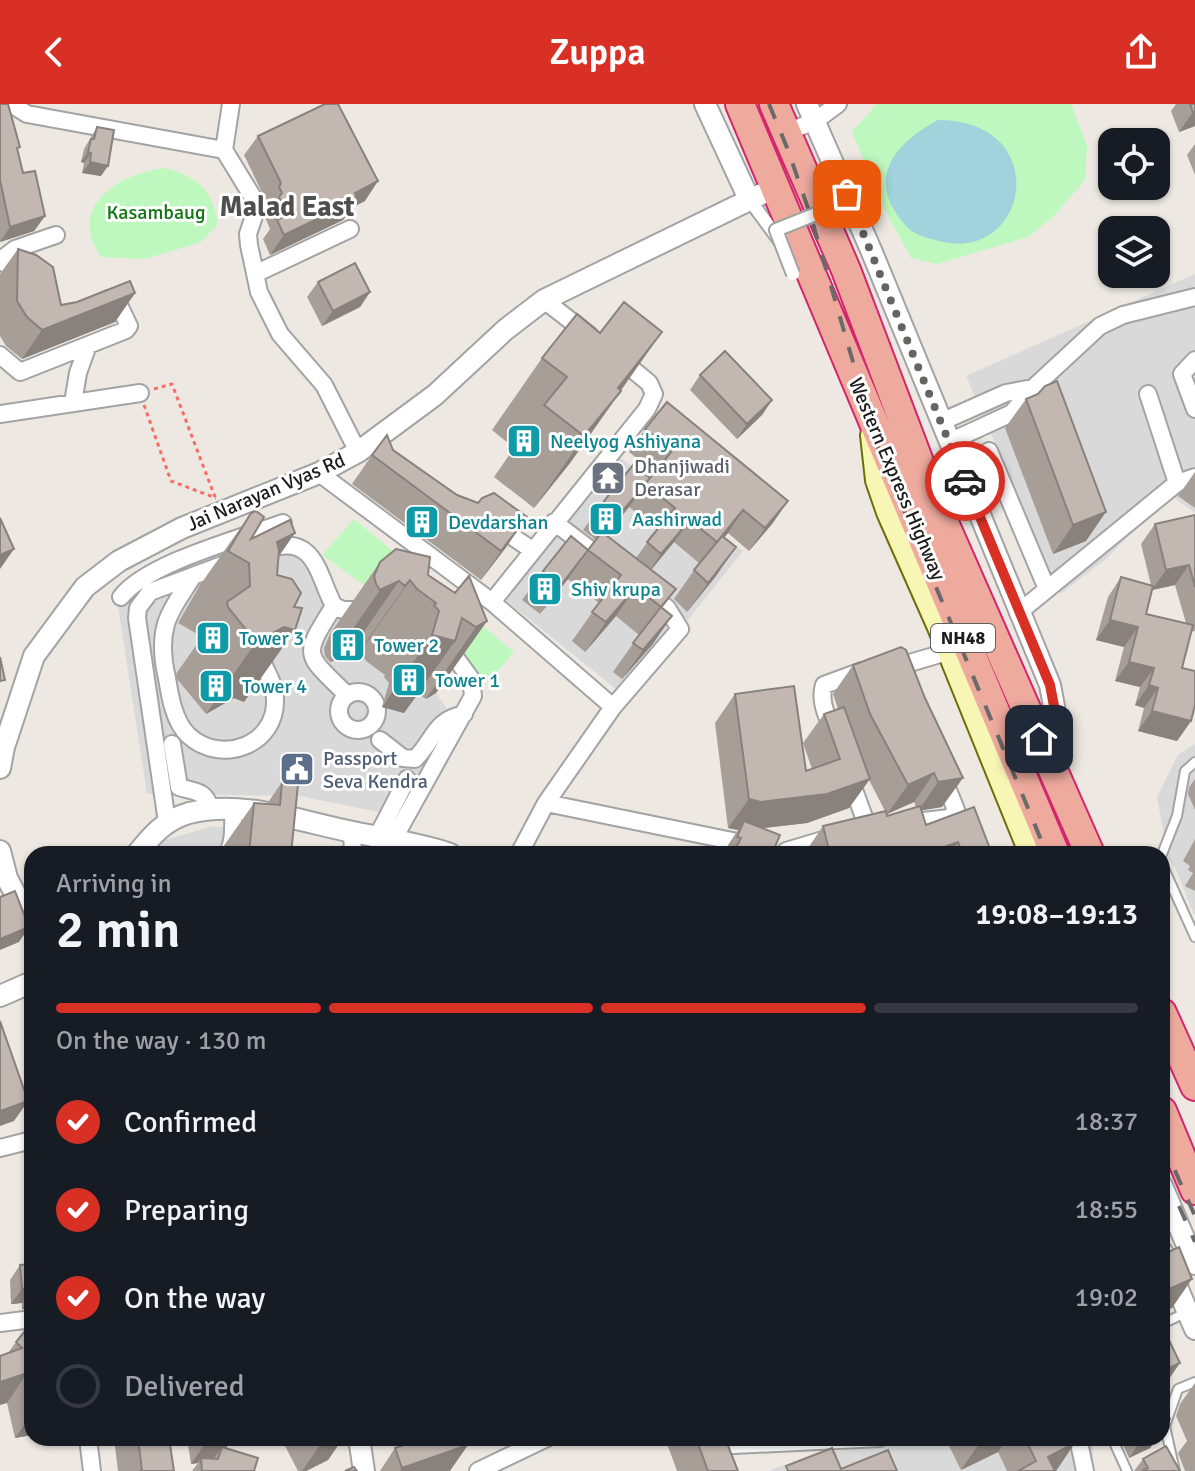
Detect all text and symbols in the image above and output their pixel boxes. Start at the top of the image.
icon: back [32,30,76,74]
text: Zuppa [549,30,646,75]
icon: share [1119,30,1163,74]
map controls [1098,128,1170,288]
button: locate [1098,128,1170,200]
pin [813,160,881,228]
icon: bag [825,172,869,216]
district label: Malad East [219,190,355,224]
park label: Kasambaug [106,200,206,225]
button: layers [1098,216,1170,288]
street label: Western Express Highway [843,374,951,585]
building icon: Neelyog Ashiyana [505,422,543,460]
place label: Neelyog Ashiyana [550,429,701,454]
courier [925,441,1005,521]
street label: Jai Narayan Vyas Rd [183,447,349,537]
place label: Dhanjiwadi Derasar [634,454,730,502]
temple icon: Dhanjiwadi Derasar [589,459,627,497]
icon: car [943,459,987,503]
building icon: Aashirwad [587,500,625,538]
building icon: Devdarshan [403,503,441,541]
place label: Aashirwad [632,507,722,532]
place label: Devdarshan [448,510,549,535]
building icon: Shiv krupa [526,570,564,608]
place label: Shiv krupa [571,577,661,602]
building icon: Tower 3 [194,619,232,657]
road number: NH48 [931,624,995,652]
place label: Tower 3 [239,626,304,651]
building icon: Tower 2 [329,626,367,664]
place label: Tower 2 [374,633,439,658]
building icon: Tower 1 [390,661,428,699]
building icon: Tower 4 [197,667,235,705]
place label: Tower 1 [435,668,500,693]
place label: Tower 4 [242,674,307,699]
pin [1005,705,1073,773]
icon: home [1017,717,1061,761]
place label: Passport Seva Kendra [323,746,428,794]
public building icon: Passport Seva Kendra [278,750,316,788]
text: Arriving in [56,868,172,900]
text: 19:08–19:13 [975,896,1138,933]
text: 2 min [56,898,181,962]
text: On the way · 130 m [56,1025,266,1057]
icon: check [56,1100,100,1144]
text: Confirmed [124,1104,257,1141]
text: 18:37 [1075,1106,1138,1138]
icon: check [56,1188,100,1232]
text: Preparing [124,1192,249,1229]
text: 18:55 [1075,1194,1138,1226]
icon: check [56,1276,100,1320]
text: On the way [124,1280,265,1317]
text: 19:02 [1075,1282,1138,1314]
text: Delivered [124,1368,245,1405]

